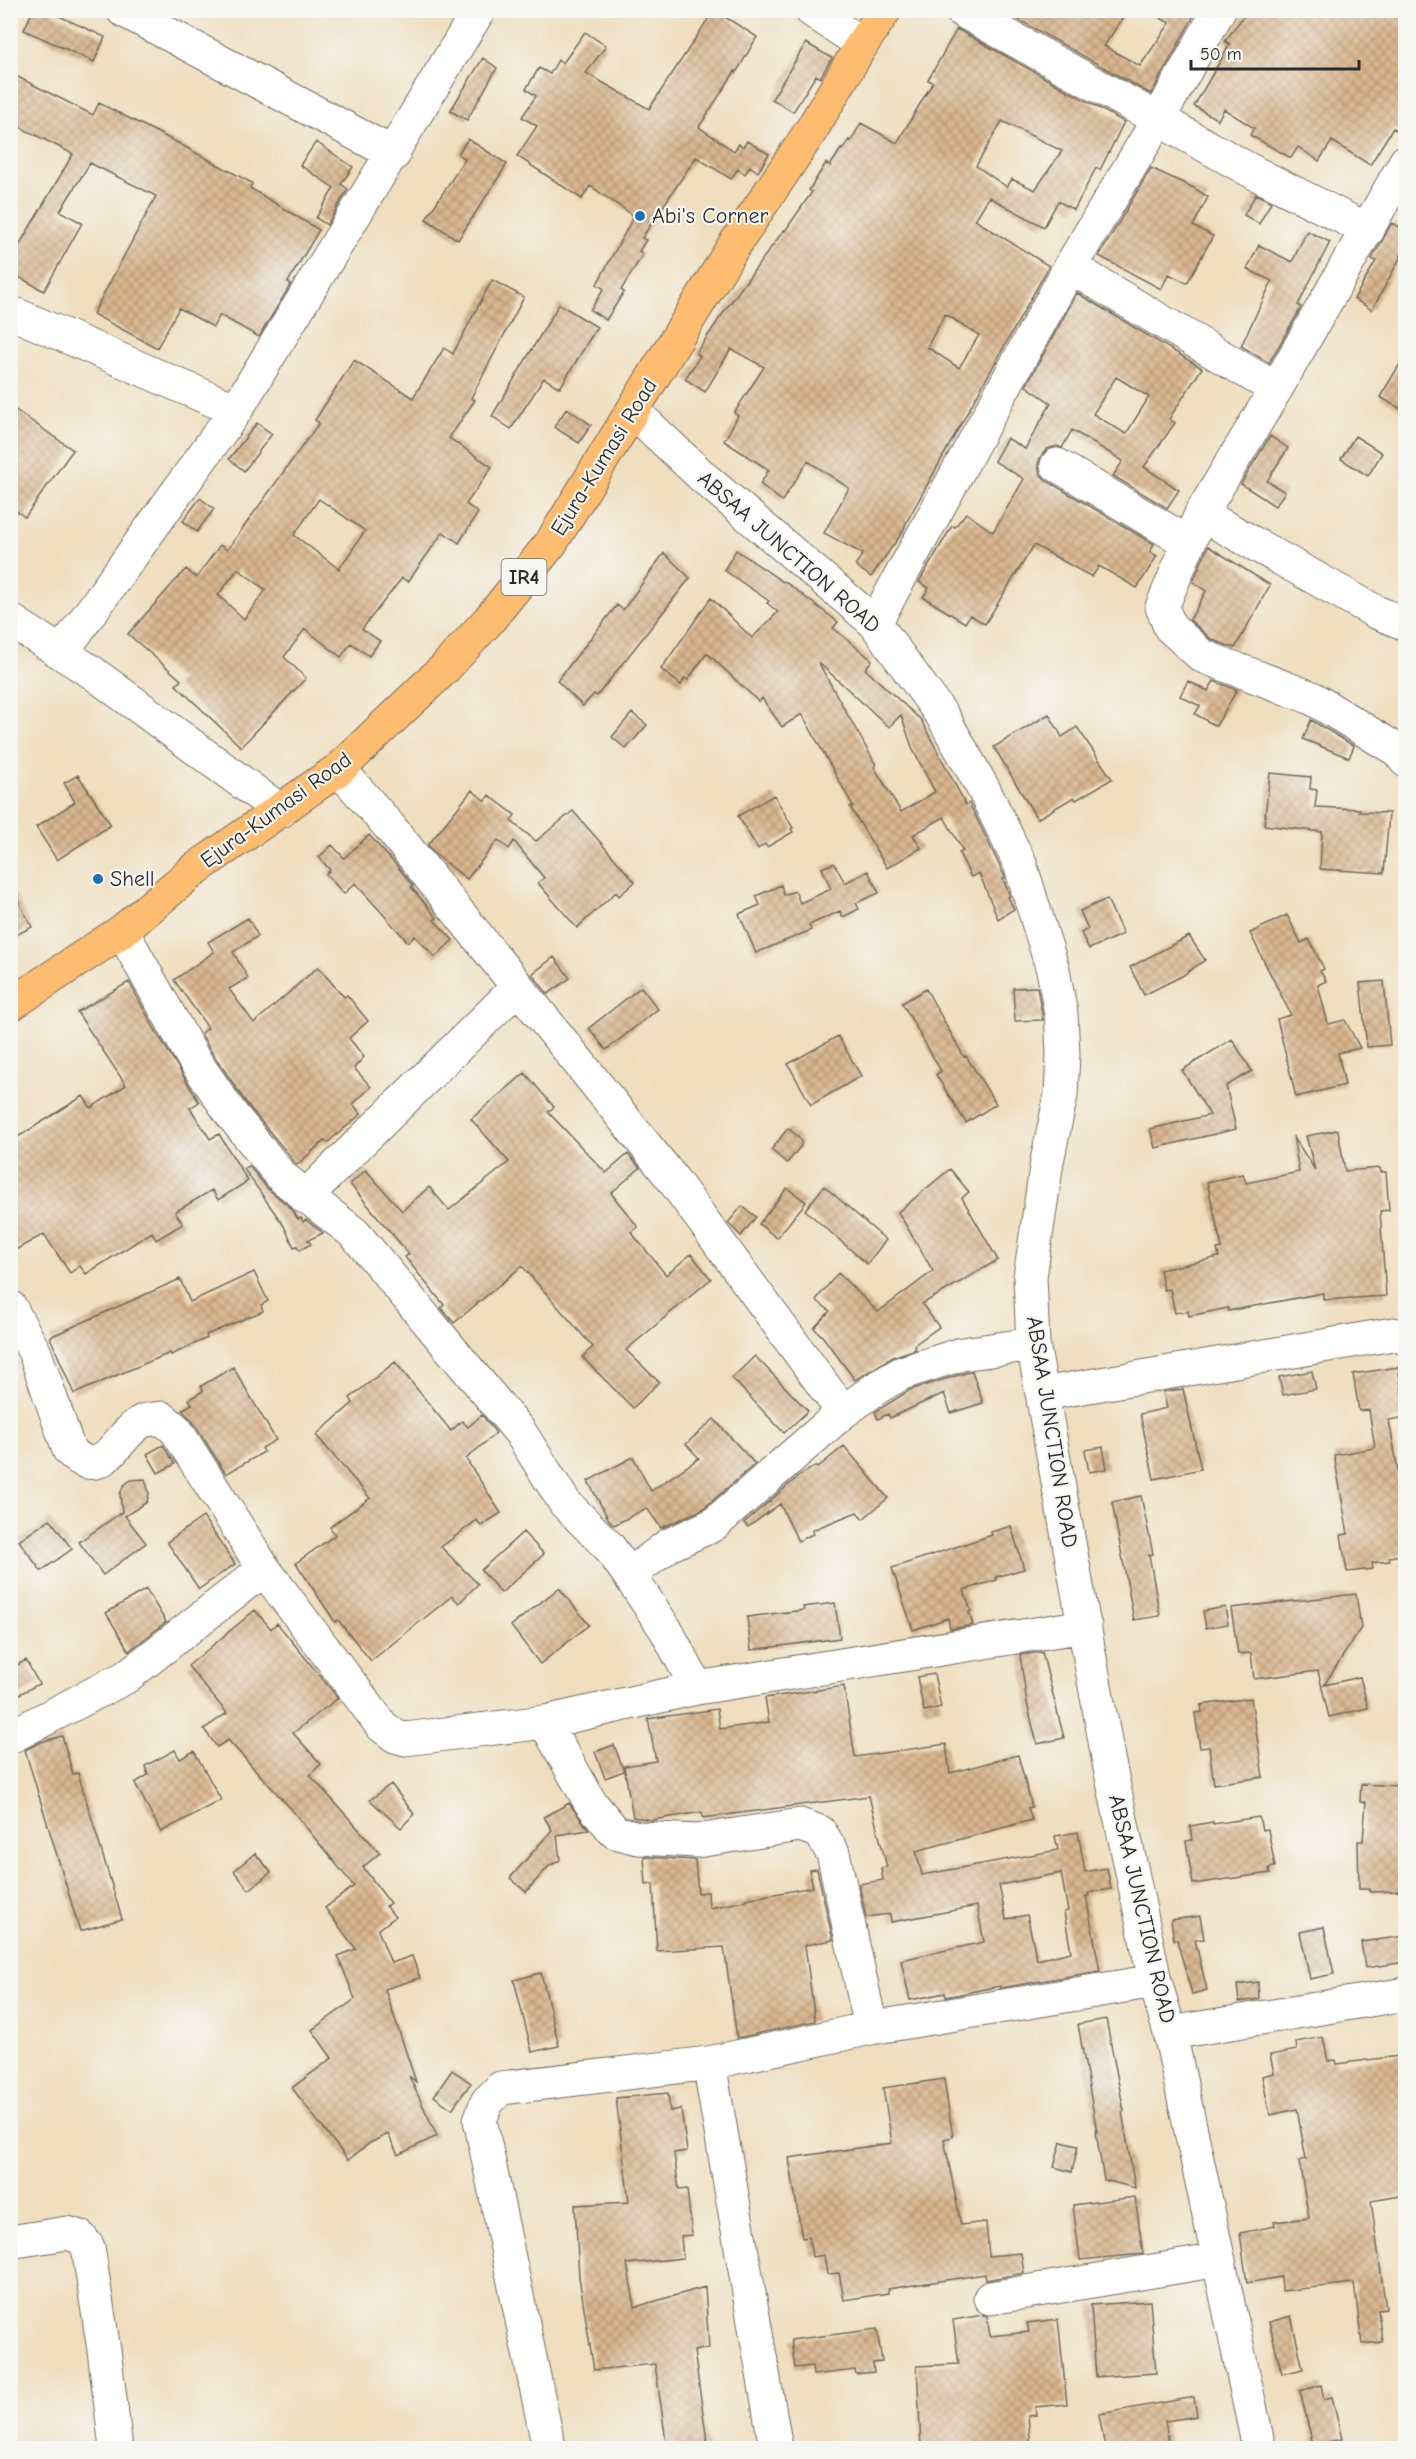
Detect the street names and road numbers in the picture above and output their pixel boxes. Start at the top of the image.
street label: Ejura-Kumasi Road [545,374,663,540]
street label: ABSAA JUNCTION ROAD [692,465,886,639]
road number: IR4 [502,559,546,595]
street label: Ejura-Kumasi Road [195,746,357,874]
street label: ABSAA JUNCTION ROAD [1021,1314,1083,1550]
street label: ABSAA JUNCTION ROAD [1103,1792,1181,2026]

